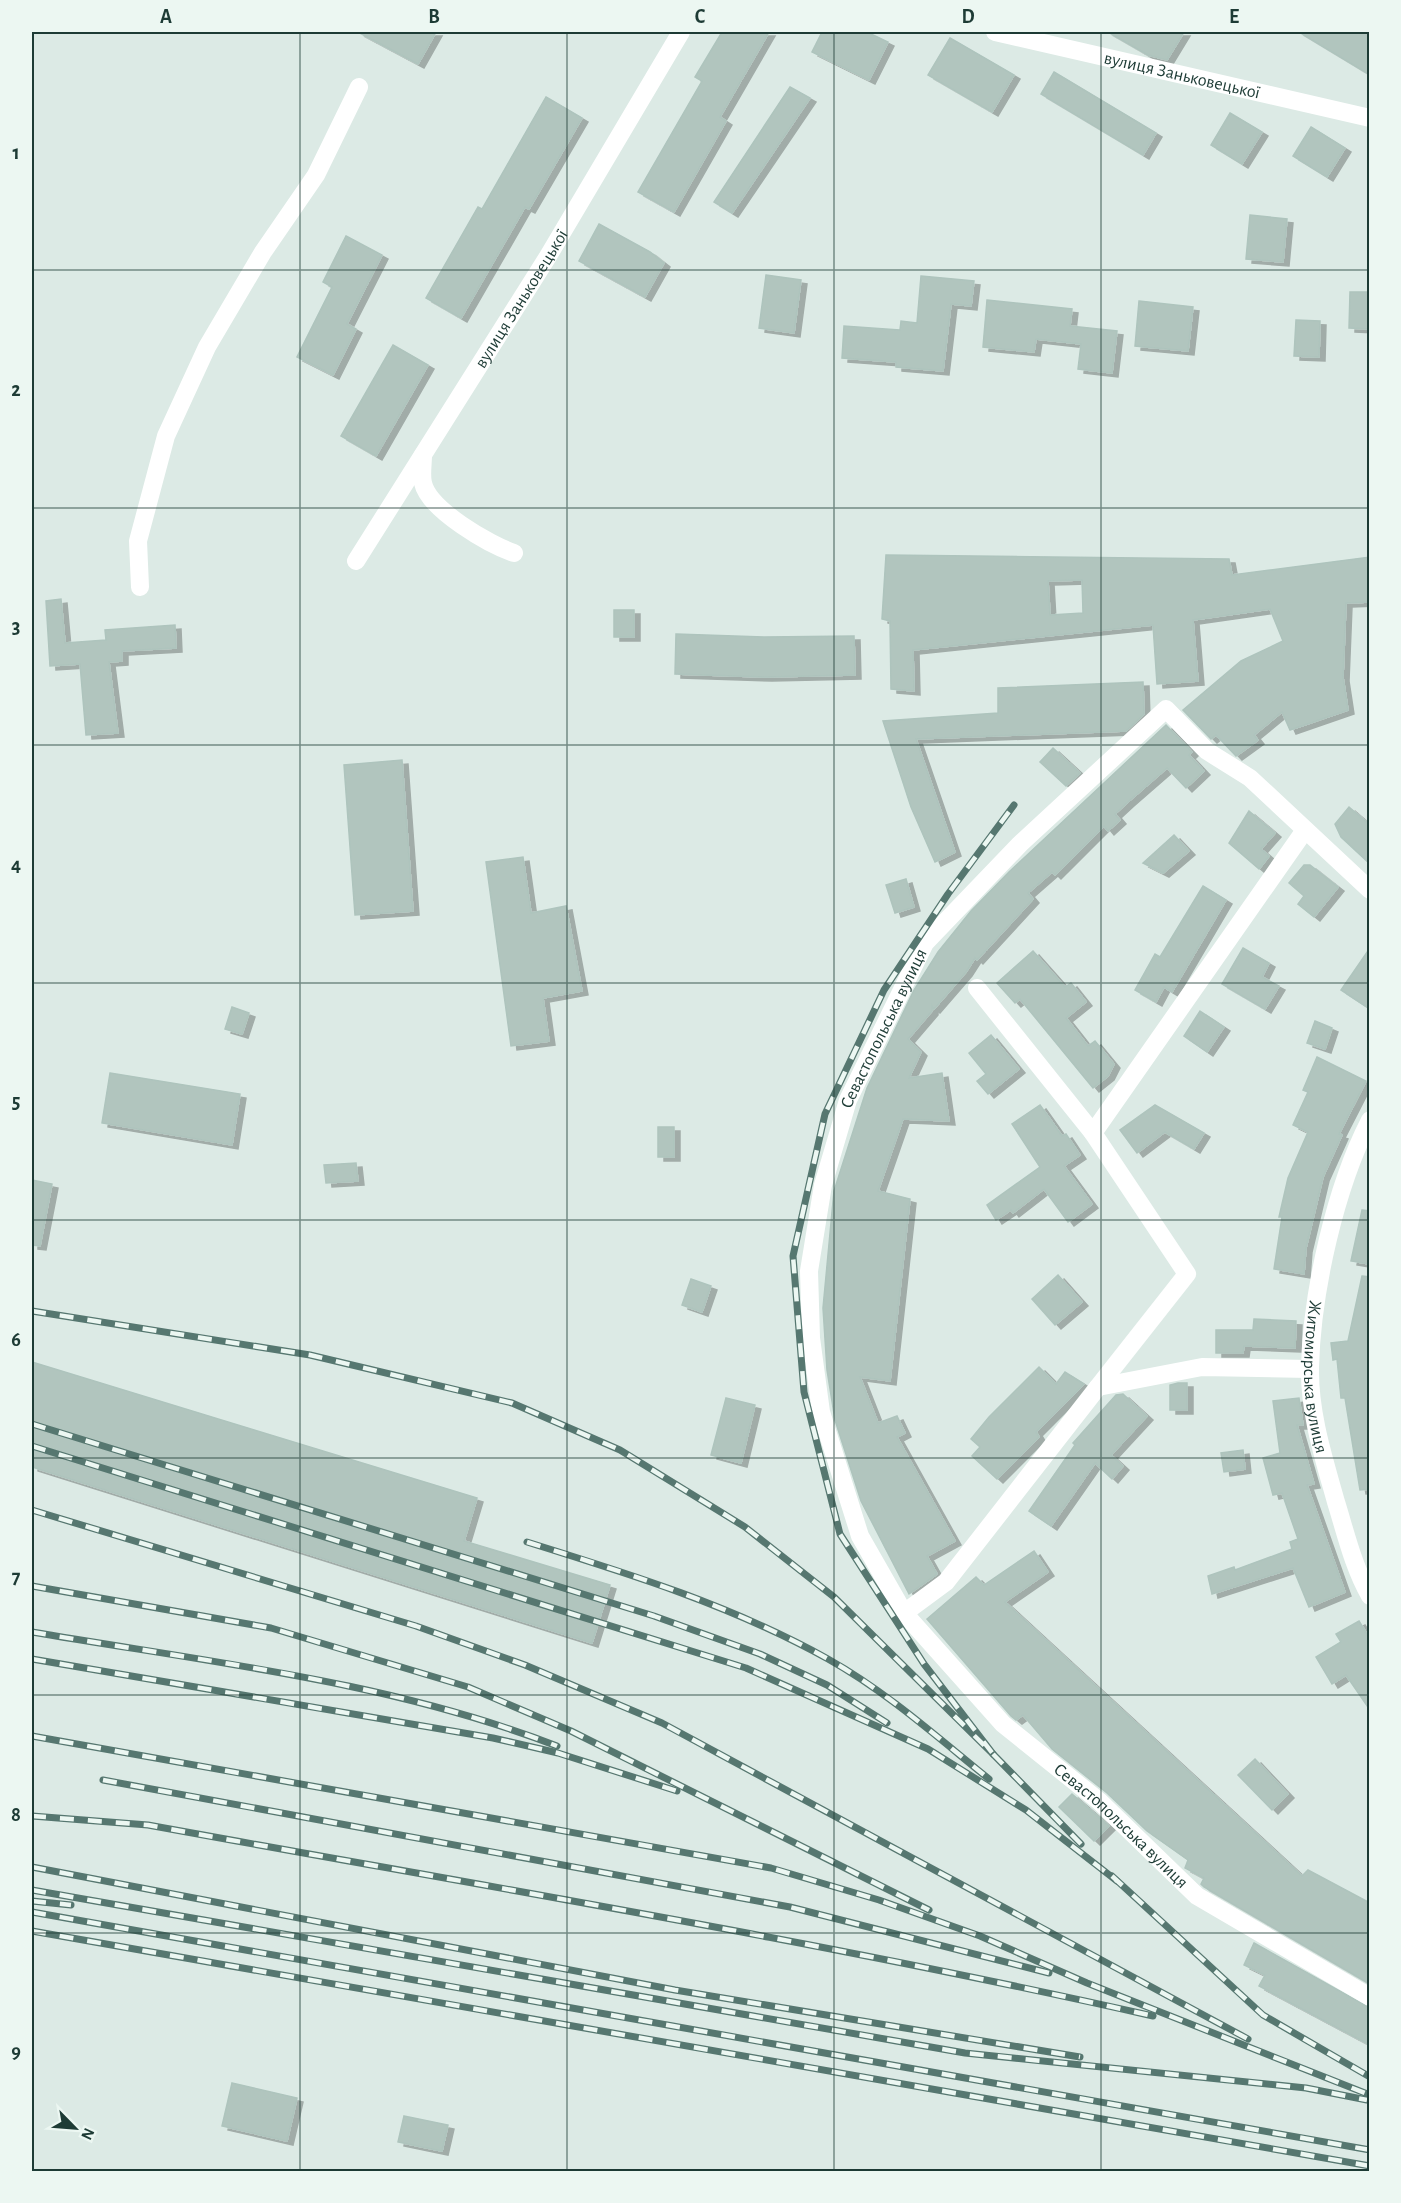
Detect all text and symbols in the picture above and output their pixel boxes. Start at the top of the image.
text: A [160,7,172,27]
text: B [428,7,440,27]
text: C [695,7,706,27]
text: D [961,7,975,27]
text: E [1229,7,1239,27]
street label: вулиця Заньковецької [1102,49,1262,102]
text: 1 [12,143,20,163]
street label: вулиця Заньковецької [472,227,572,372]
text: 2 [11,380,21,400]
text: 3 [12,617,20,637]
text: 4 [11,855,21,875]
street label: Севастопольська вулиця [838,946,931,1110]
text: 5 [12,1092,20,1112]
street label: Житомирська вулиця [1300,1299,1330,1455]
text: 6 [11,1330,21,1350]
text: 7 [12,1567,21,1587]
street label: Севастопольська вулиця [1050,1760,1191,1892]
text: 8 [11,1805,21,1825]
text: 9 [11,2042,21,2062]
north arrow [45,2098,105,2158]
text: N [78,2125,97,2142]

